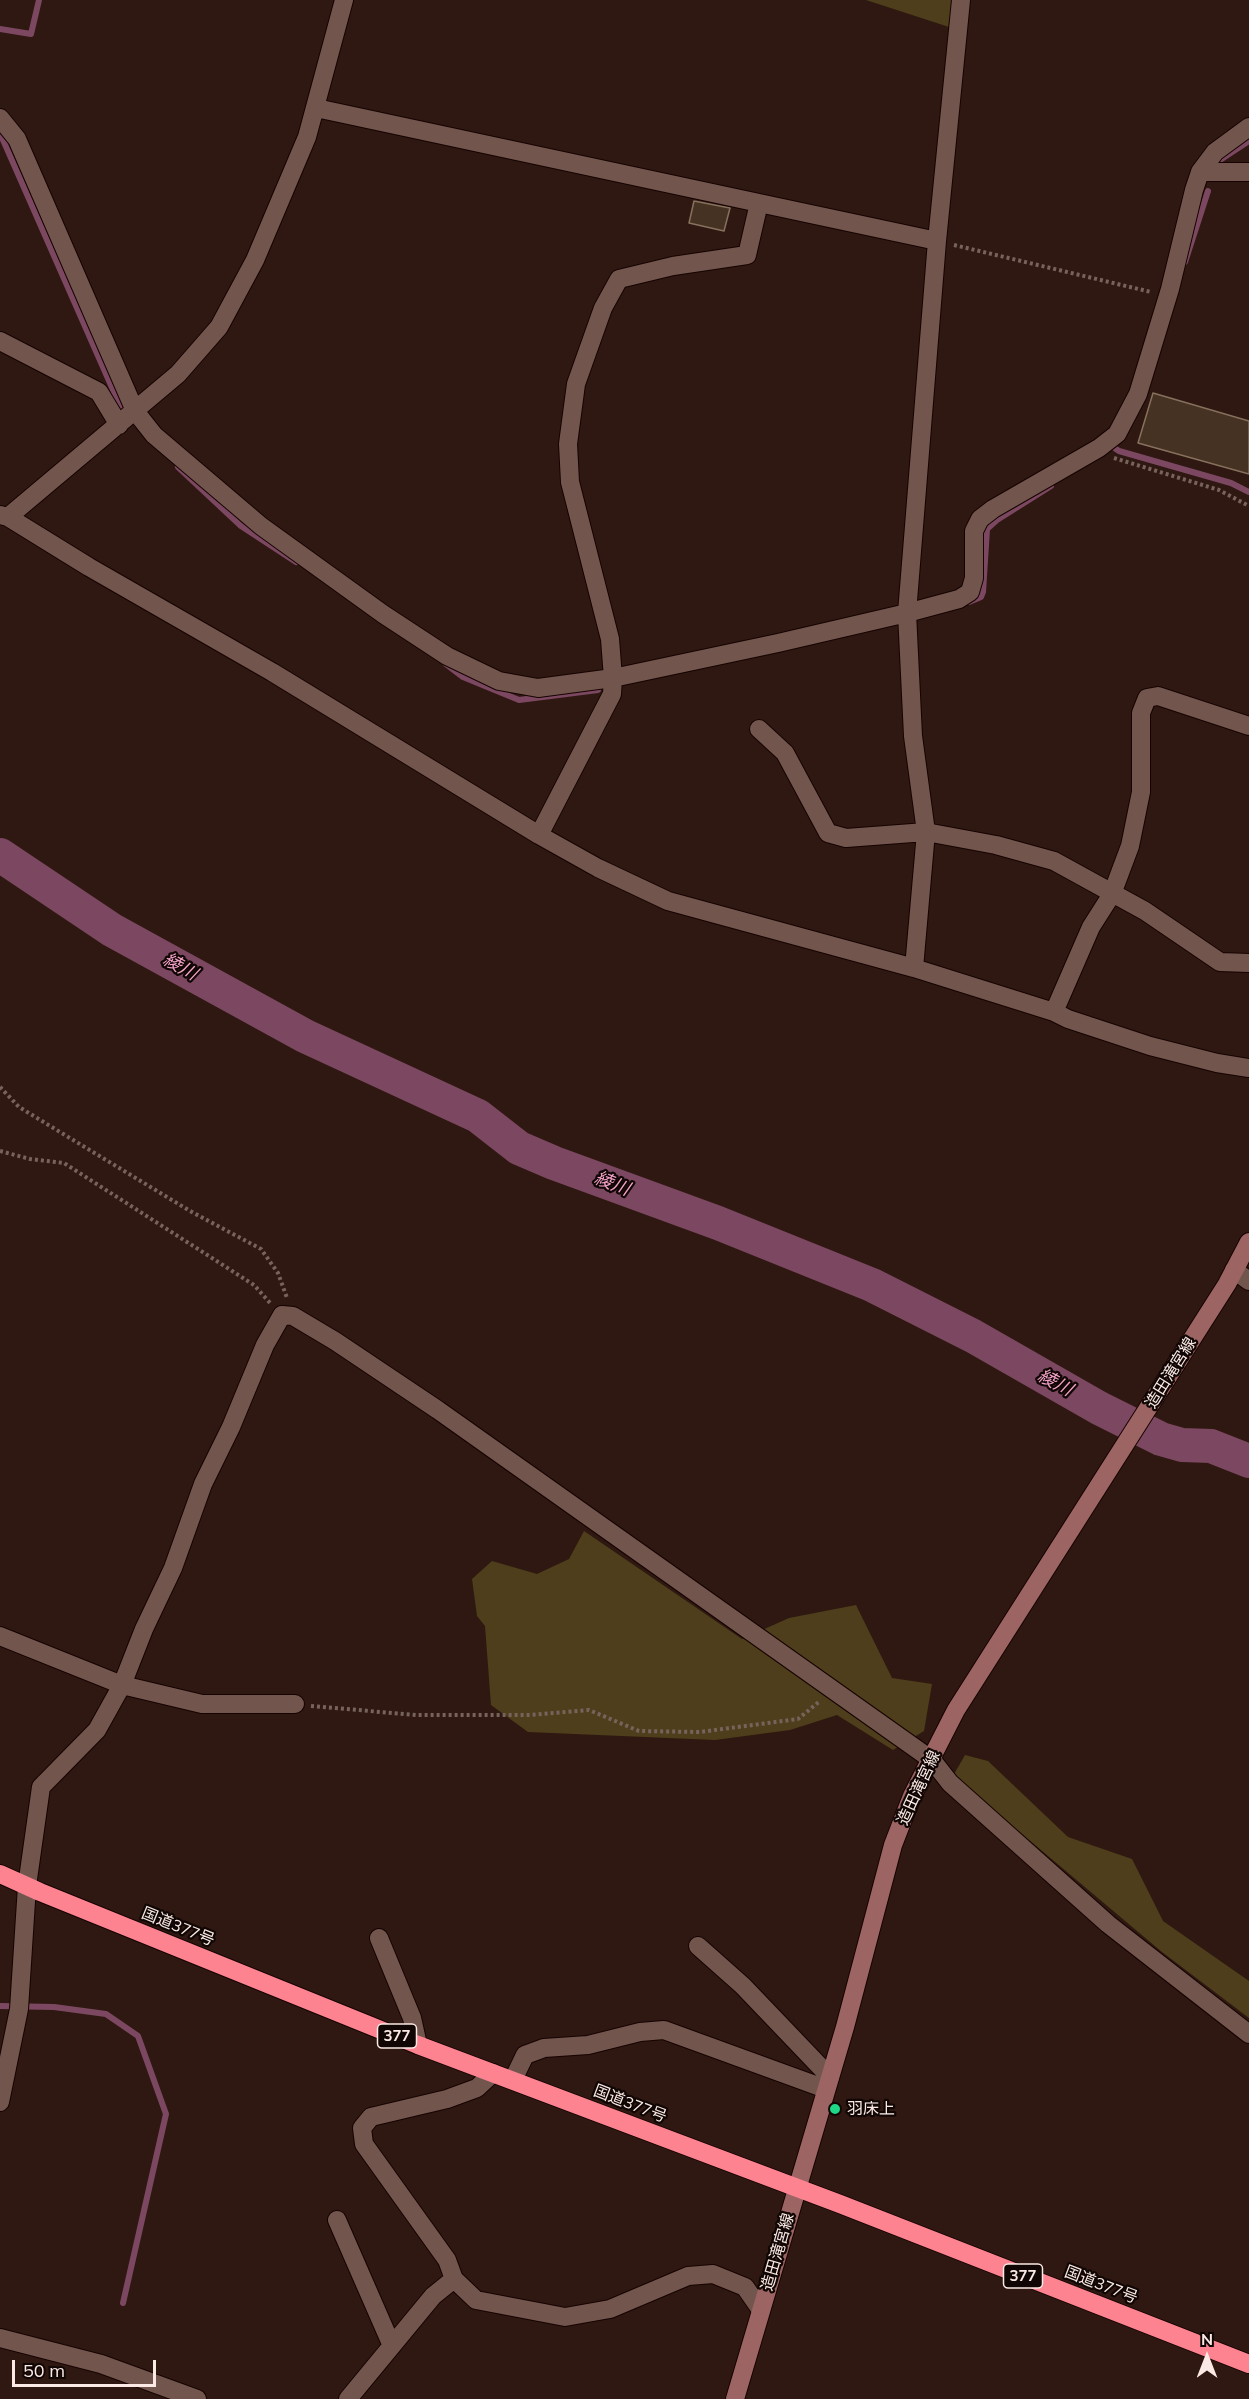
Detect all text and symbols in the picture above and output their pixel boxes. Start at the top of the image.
water label: 綾川 [159,949,201,985]
water label: 綾川 [591,1167,633,1201]
street label: 造田滝宮線 [1142,1334,1200,1412]
water label: 綾川 [1034,1365,1076,1401]
street label: 造田滝宮線 [893,1748,945,1828]
street label: 国道377号 [139,1904,217,1950]
road number: 377 [378,2024,416,2048]
street label: 国道377号 [591,2081,669,2127]
place label: 羽床上 [847,2099,895,2119]
marker: 羽床上 [828,2102,842,2116]
street label: 造田滝宮線 [758,2211,798,2293]
street label: 国道377号 [1062,2262,1140,2308]
road number: 377 [1004,2264,1042,2288]
north arrow [1177,2327,1237,2387]
text: N [1201,2329,1213,2349]
scale bar [15,2348,159,2386]
text: 50 m [23,2359,65,2382]

